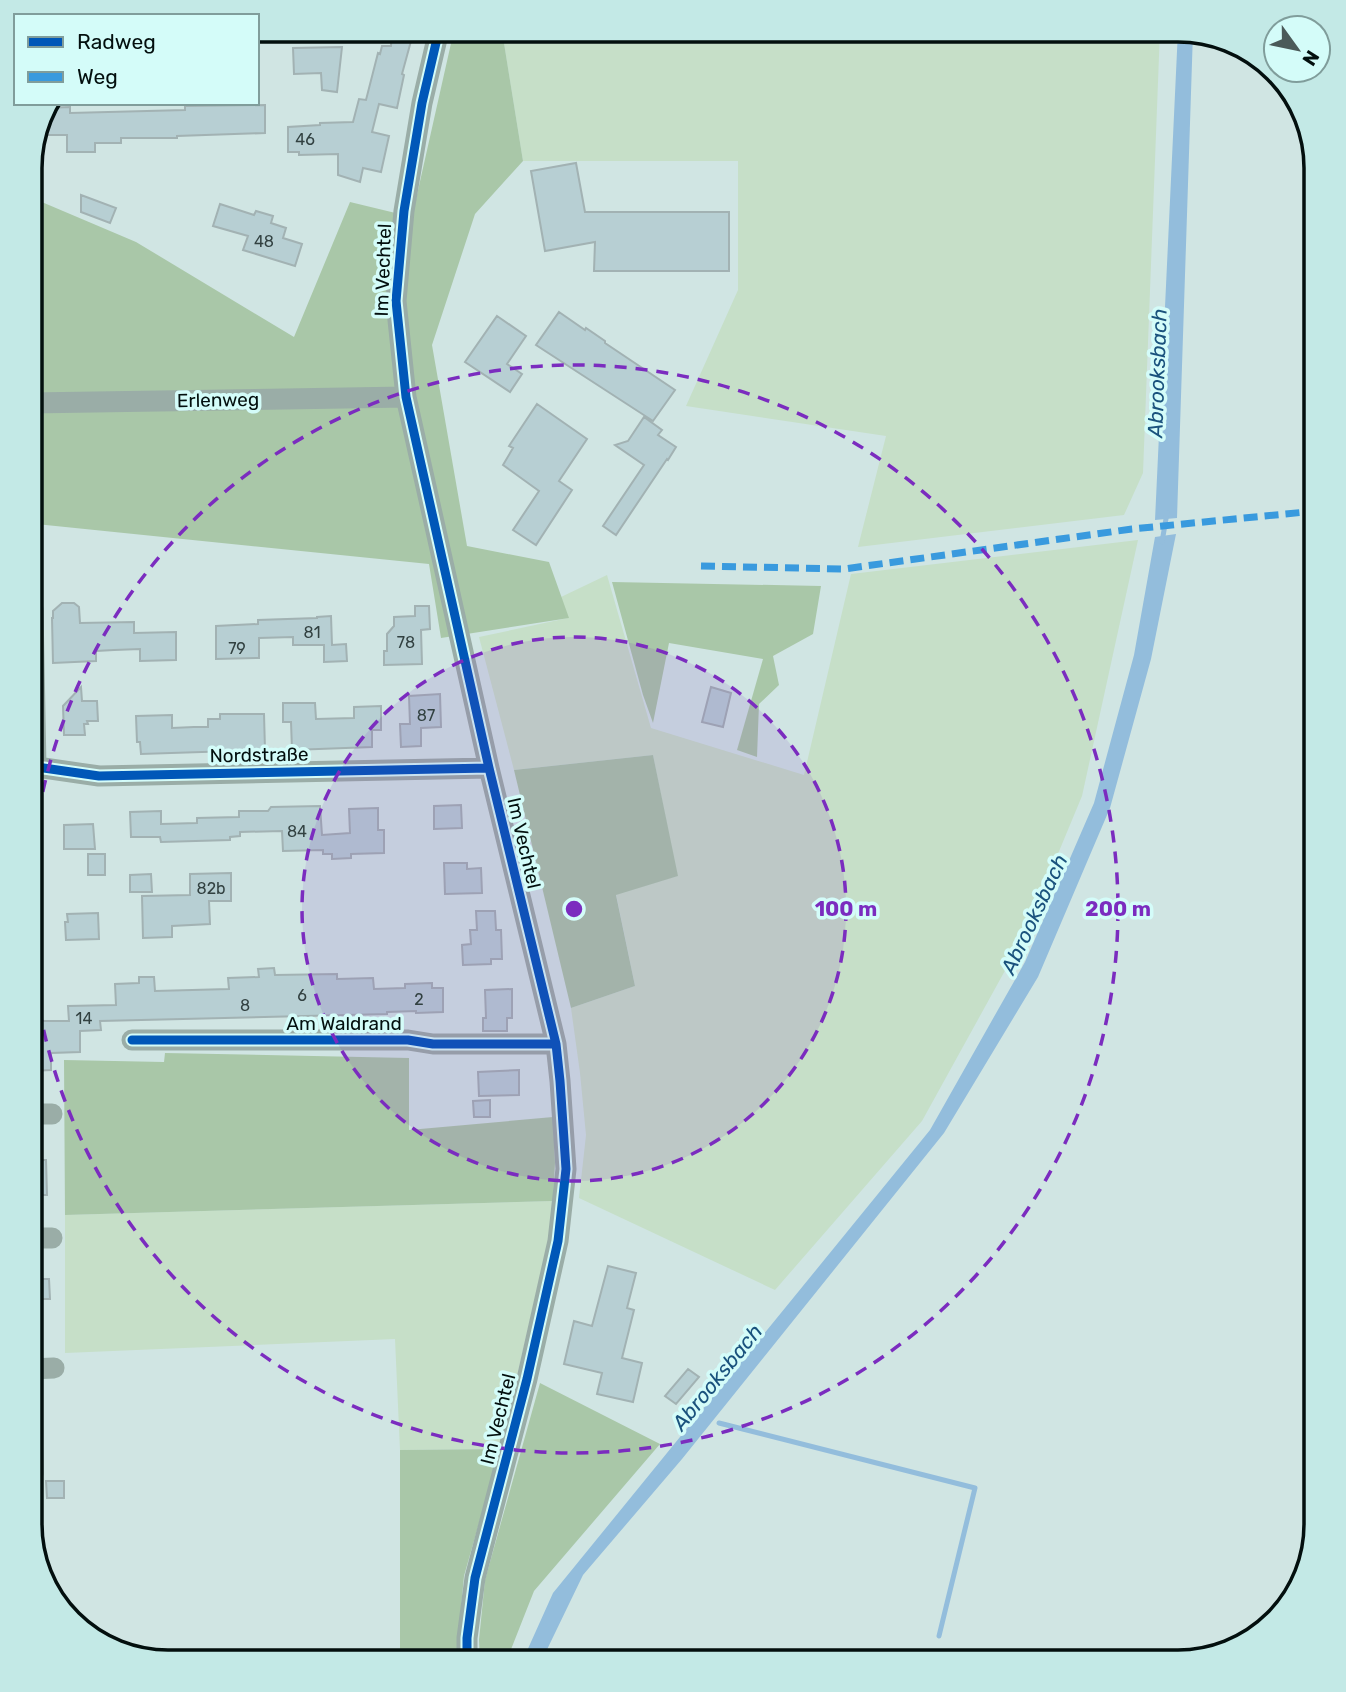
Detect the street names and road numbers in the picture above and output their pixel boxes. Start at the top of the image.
street label: Im Vechtel [370,223,396,317]
street label: Erlenweg [177,388,259,412]
street label: Nordstraße [209,743,309,767]
street label: Im Vechtel [502,795,546,891]
street label: Am Waldrand [286,1012,402,1035]
street label: Im Vechtel [476,1371,520,1467]

